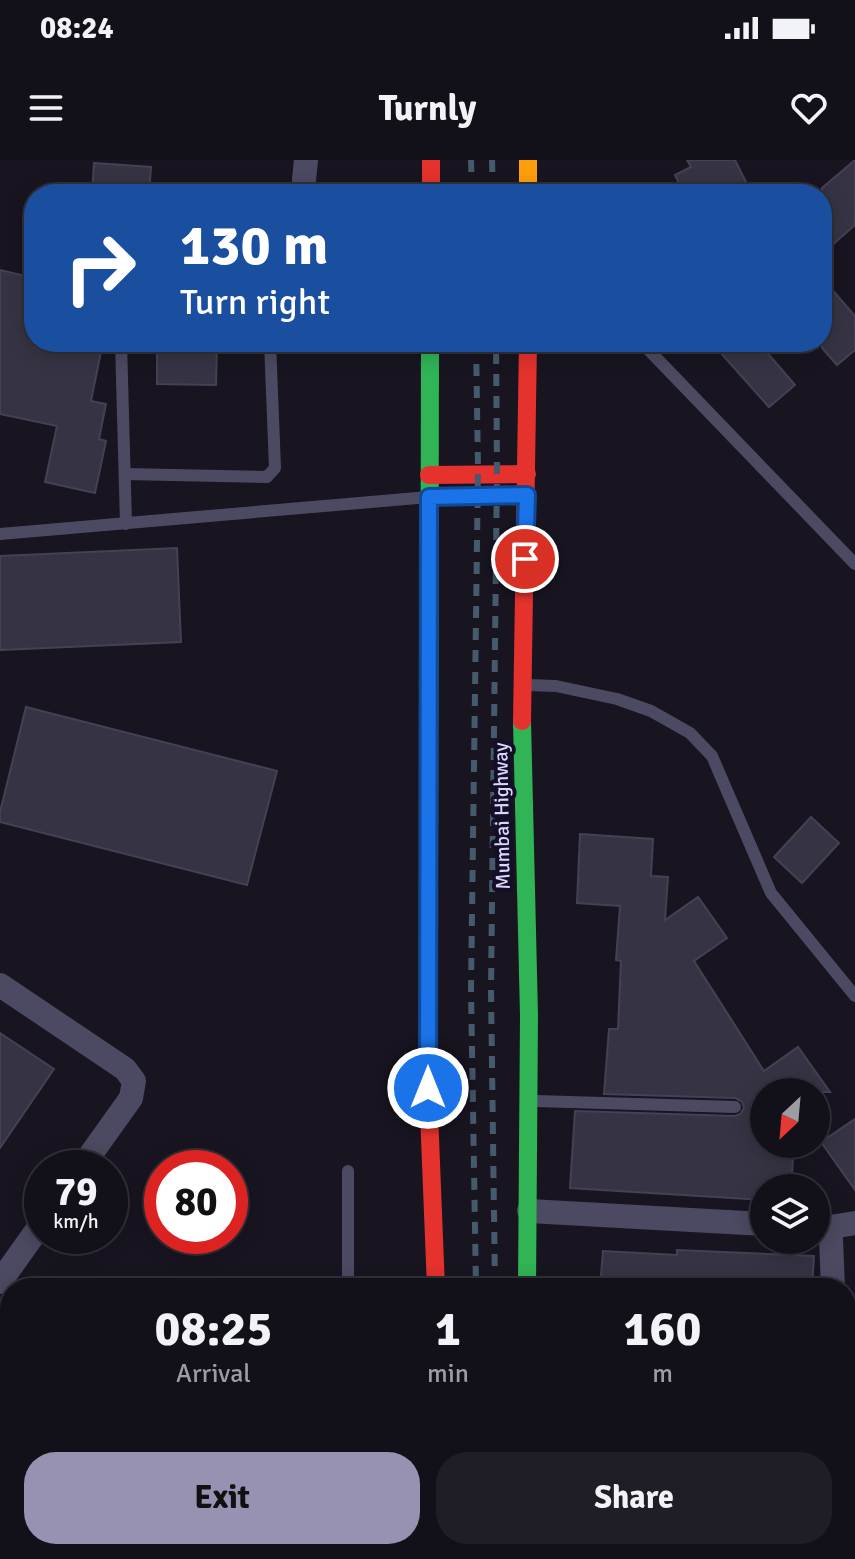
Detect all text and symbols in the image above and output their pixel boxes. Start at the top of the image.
text: 08:24 [40,10,114,47]
icon: menu [24,86,68,130]
text: Turnly [379,86,476,131]
icon: heart [787,86,831,130]
text: 130 m [180,211,328,280]
icon: right [48,216,152,320]
text: Turn right [180,280,330,325]
pin [491,525,559,593]
icon: arrive [503,537,547,581]
street label: Mumbai Highway [488,742,516,890]
position arrow [386,1046,470,1130]
north arrow [750,1078,830,1158]
map controls [750,1078,830,1254]
speed limit sign: 80 [144,1150,248,1254]
text: 79 [54,1167,98,1217]
button: layers [750,1174,830,1254]
text: km/h [53,1209,99,1234]
text: 08:25 [155,1300,272,1359]
text: 1 [435,1300,461,1359]
text: 160 [624,1300,701,1359]
text: Arrival [176,1358,251,1390]
text: min [427,1358,469,1390]
text: m [652,1358,673,1390]
button: Exit [24,1452,420,1544]
button: Share [436,1452,832,1544]

